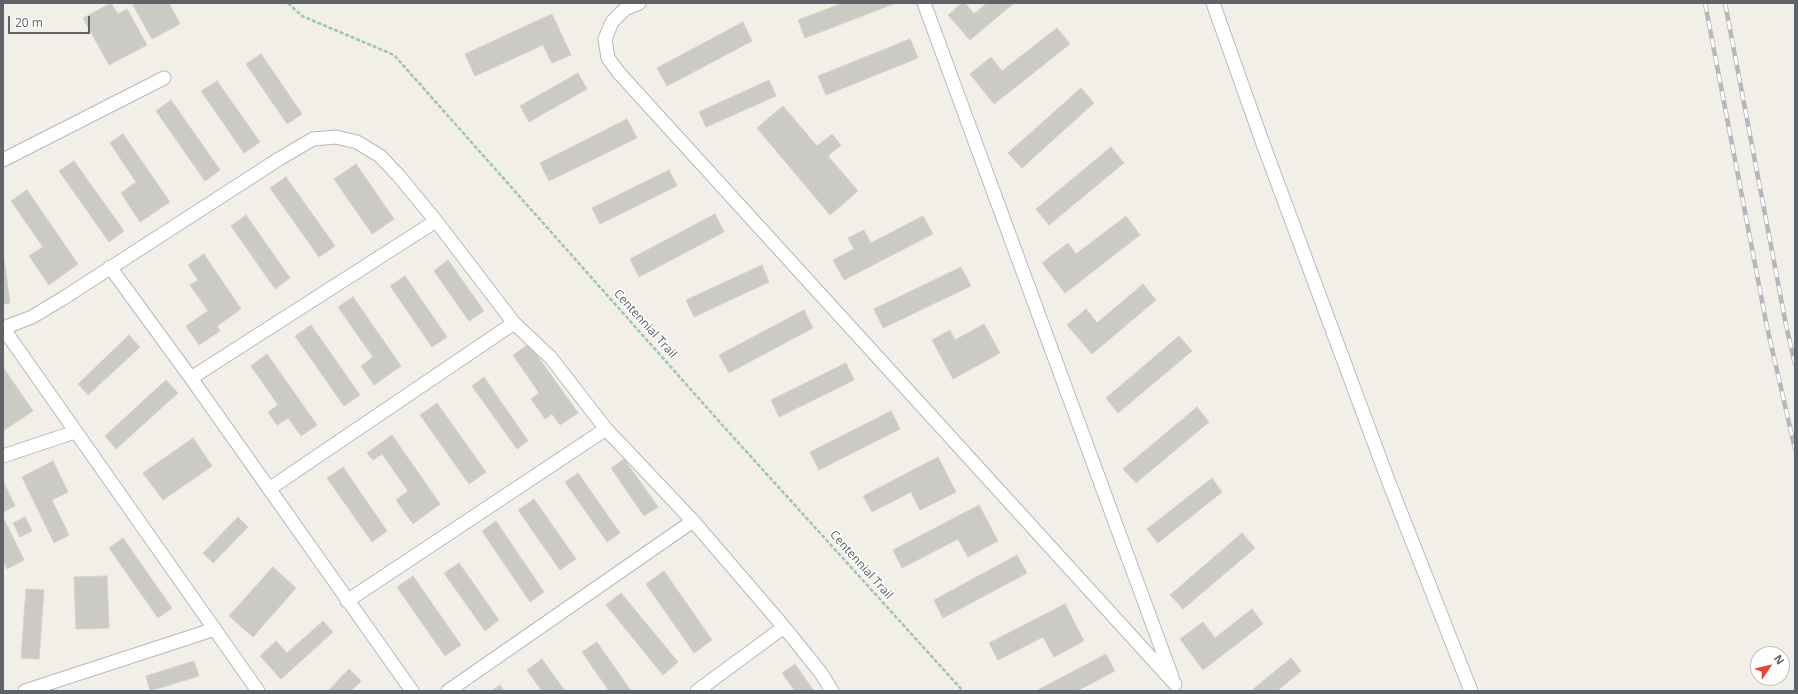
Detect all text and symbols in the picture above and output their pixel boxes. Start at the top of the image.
scale bar [10,8,92,34]
text: 20 m [15,14,43,31]
street label: Centennial Trail [610,287,680,361]
street label: Centennial Trail [826,528,896,602]
north arrow [1750,646,1790,686]
text: N [1771,651,1788,667]

